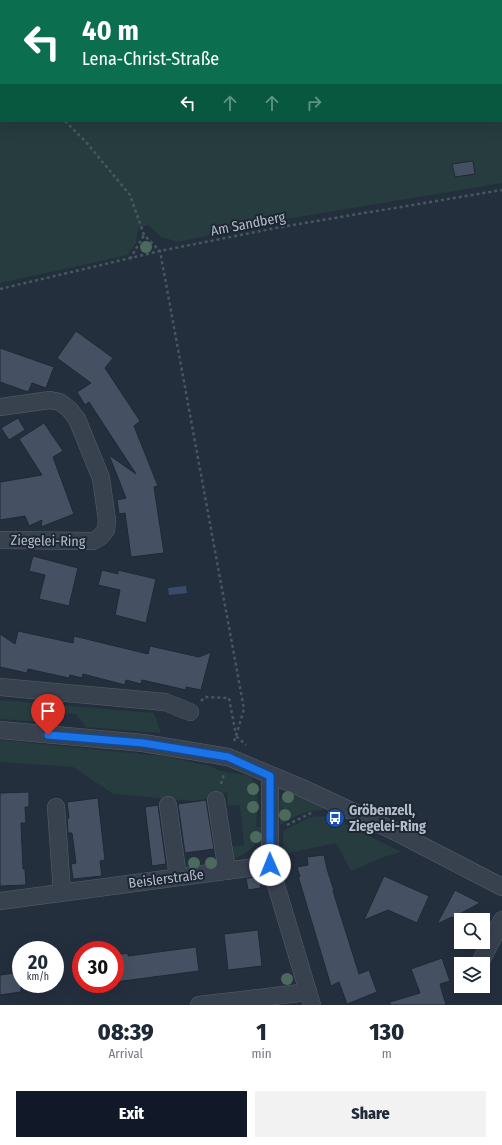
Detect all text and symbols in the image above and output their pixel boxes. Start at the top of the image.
text: 40 m [82,14,139,47]
icon: left [16,16,68,68]
text: Lena-Christ-Straße [82,48,219,70]
icon: left [177,92,199,114]
icon: ahead [219,92,241,114]
icon: ahead [261,92,283,114]
icon: right [303,92,325,114]
street label: Am Sandberg [209,208,287,240]
street label: Ziegelei-Ring [11,532,86,550]
pin [31,694,65,735]
icon: arrive [37,700,59,722]
place label: Gröbenzell, Ziegelei-Ring [349,802,426,835]
bus stop icon: Gröbenzell, Ziegelei-Ring [324,807,346,829]
position arrow [249,844,291,886]
street label: Beislerstraße [127,866,205,892]
map controls [454,913,490,993]
button: search [454,913,490,949]
speed limit sign: 30 [72,941,124,993]
text: 20 [28,950,48,974]
button: layers [454,957,490,993]
text: km/h [27,971,49,983]
text: 08:39 [98,1018,154,1046]
text: 1 [256,1018,267,1046]
text: 130 [369,1018,404,1046]
text: Arrival [108,1046,143,1061]
text: min [251,1046,272,1061]
text: m [382,1046,392,1061]
button: Exit [16,1091,247,1137]
button: Share [255,1091,486,1137]

